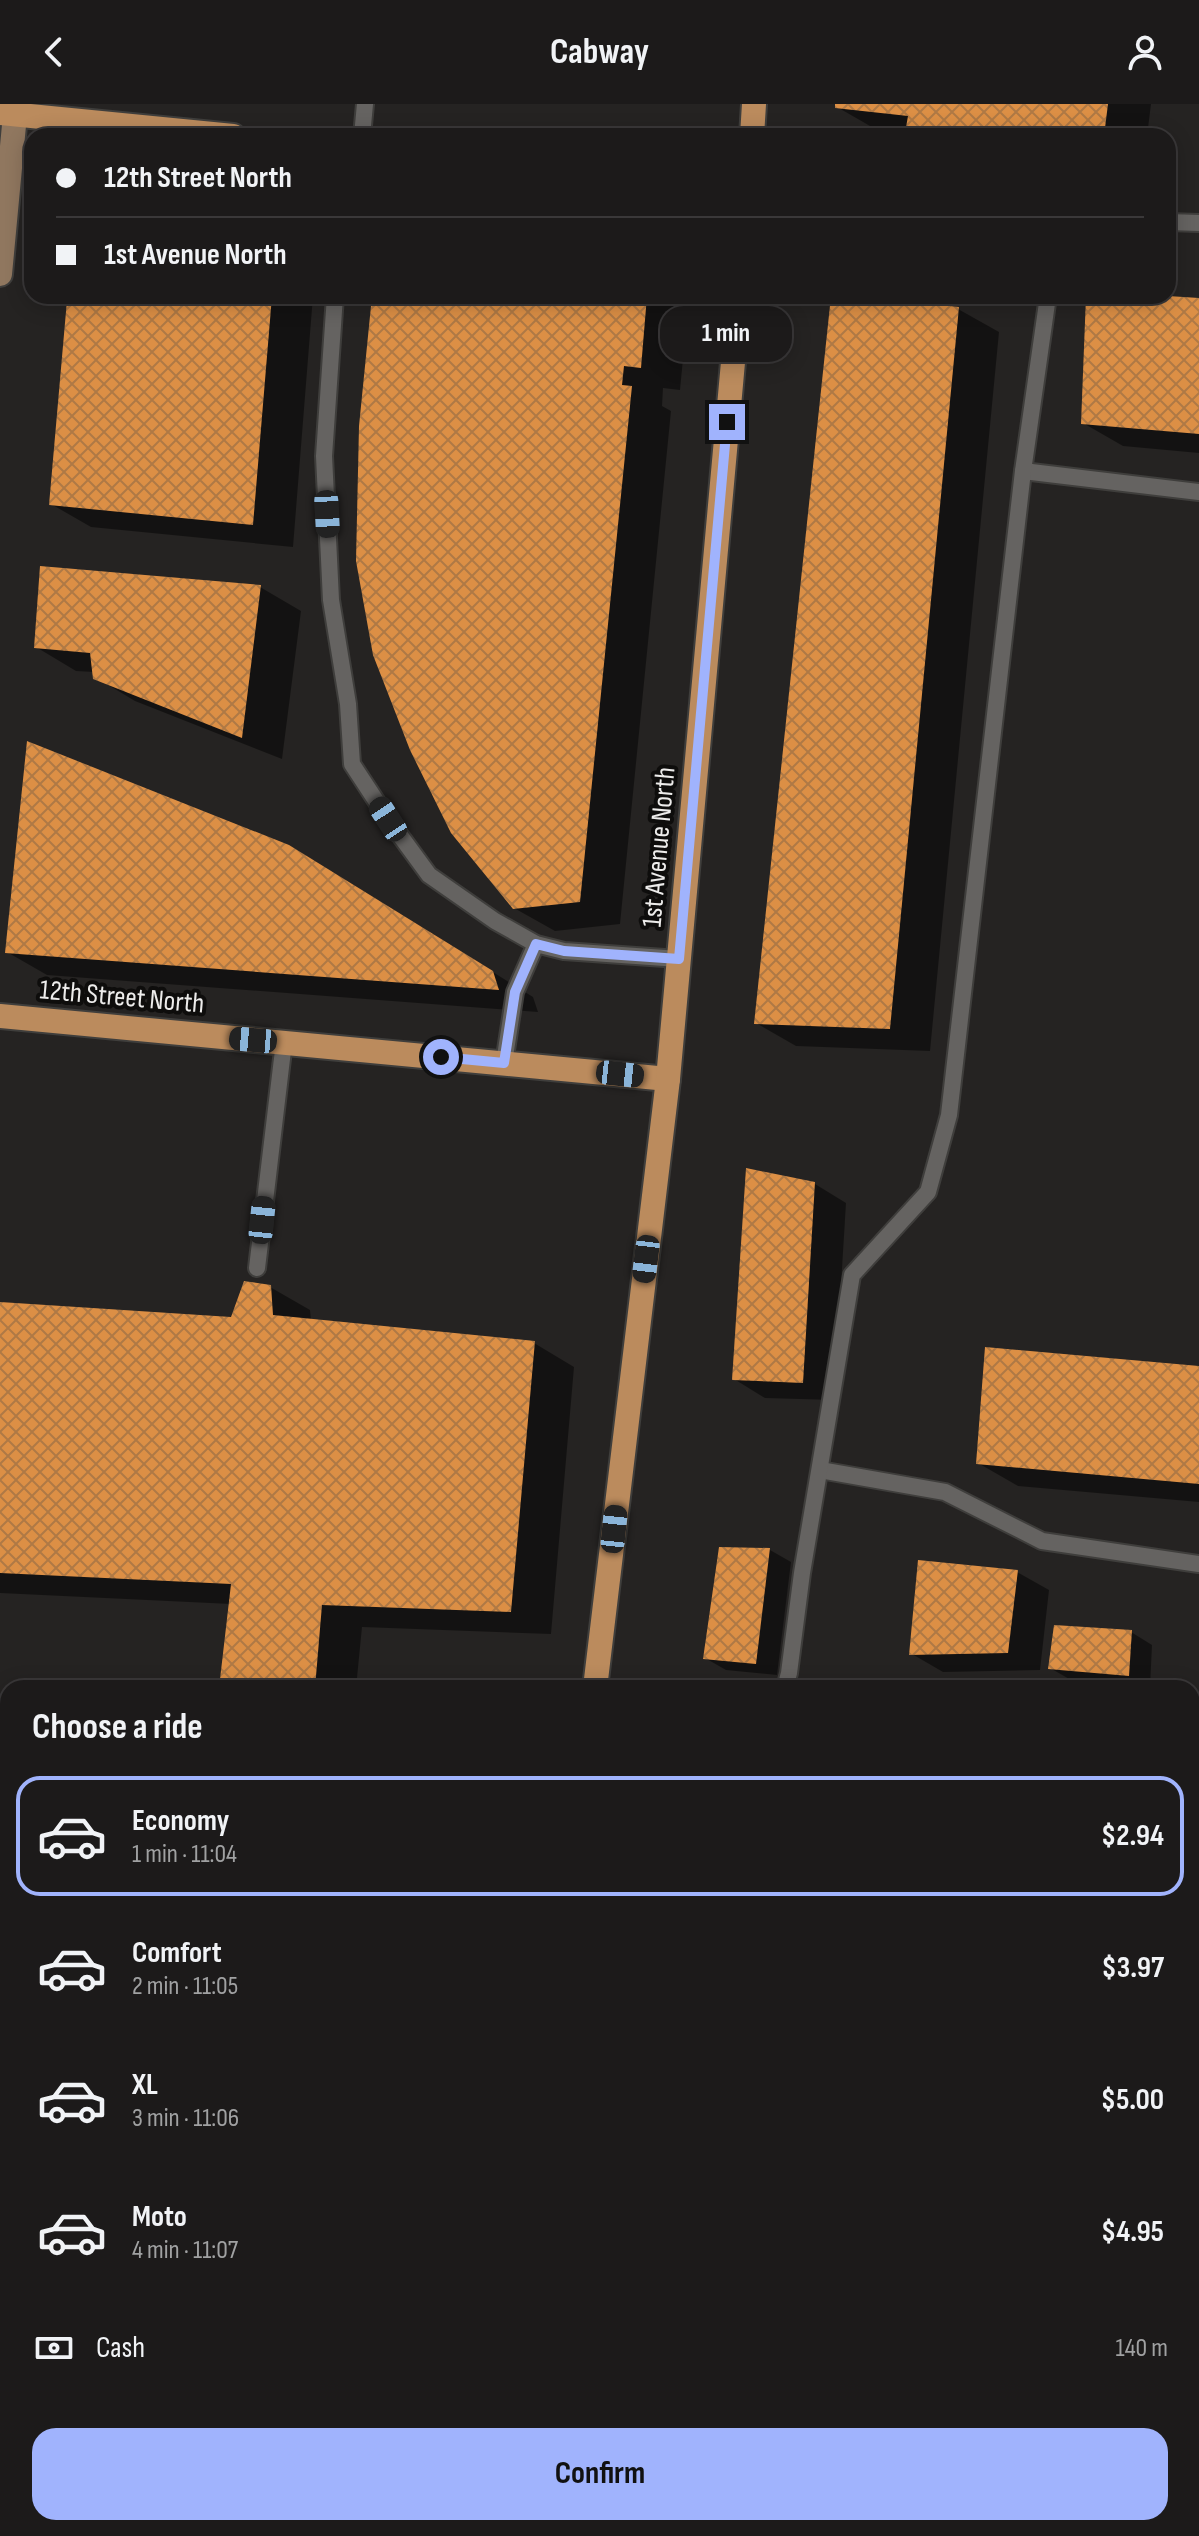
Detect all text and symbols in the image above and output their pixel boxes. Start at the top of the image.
icon: back [32,30,76,74]
icon: person [1123,30,1167,74]
text: Cabway [550,31,649,74]
text: 12th Street North [104,160,292,196]
text: 1st Avenue North [104,237,287,273]
callout: 1 min [661,306,793,362]
text: 1 min [702,318,750,349]
route end [709,404,745,440]
car [314,489,340,539]
street label: 1st Avenue North [636,766,682,928]
car [365,792,411,846]
street label: 12th Street North [38,973,206,1021]
car [228,1026,278,1054]
route start [423,1039,459,1075]
car [595,1060,645,1088]
car [248,1195,276,1245]
car [631,1234,661,1284]
car [600,1504,628,1554]
text: Choose a ride [32,1706,203,1749]
icon: car [36,1800,108,1872]
text: Economy [132,1803,229,1839]
text: $2.94 [1101,1818,1164,1854]
text: 1 min · 11:04 [132,1839,237,1870]
icon: car [36,1932,108,2004]
text: Comfort [132,1935,222,1971]
text: $3.97 [1102,1950,1164,1986]
text: 2 min · 11:05 [132,1971,238,2002]
icon: car [36,2064,108,2136]
text: XL [132,2067,158,2103]
text: $5.00 [1101,2082,1164,2118]
text: 3 min · 11:06 [132,2103,239,2134]
icon: car [36,2196,108,2268]
text: Moto [132,2199,187,2235]
text: $4.95 [1101,2214,1164,2250]
text: 4 min · 11:07 [132,2235,238,2266]
icon: cash [32,2326,76,2370]
text: Cash [96,2330,145,2366]
text: 140 m [1116,2333,1168,2364]
button: Confirm [32,2428,1168,2520]

